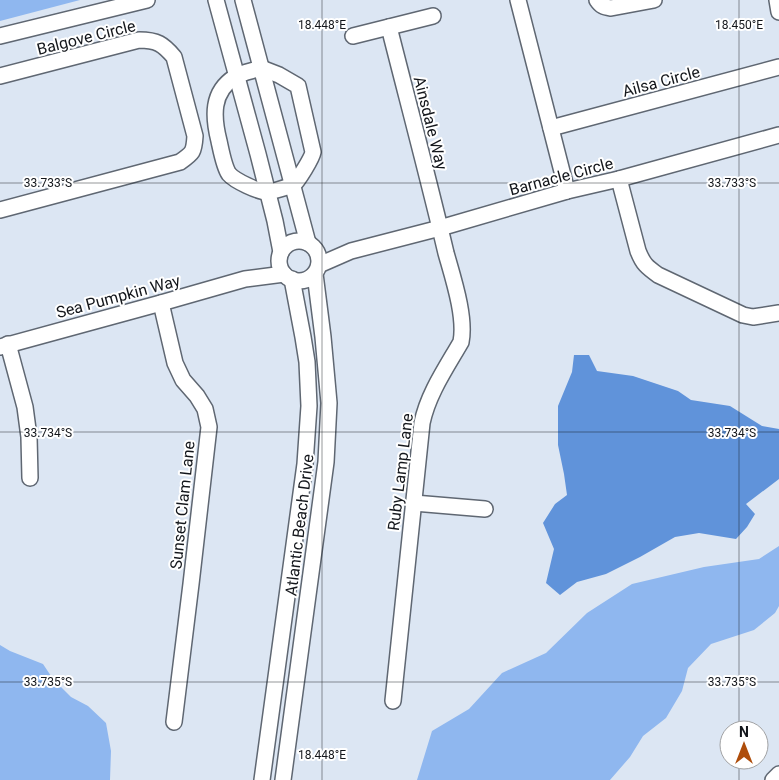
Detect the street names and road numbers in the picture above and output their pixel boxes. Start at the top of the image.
street label: Balgove Circle [35,16,137,59]
street label: Ailsa Circle [620,62,702,101]
street label: Ainsdale Way [410,74,451,172]
street label: Barnacle Circle [507,154,615,199]
street label: Sea Pumpkin Way [54,271,183,322]
street label: Ruby Lamp Lane [384,412,417,532]
street label: Sunset Clam Lane [166,440,199,570]
street label: Atlantic Beach Drive [281,453,318,597]

